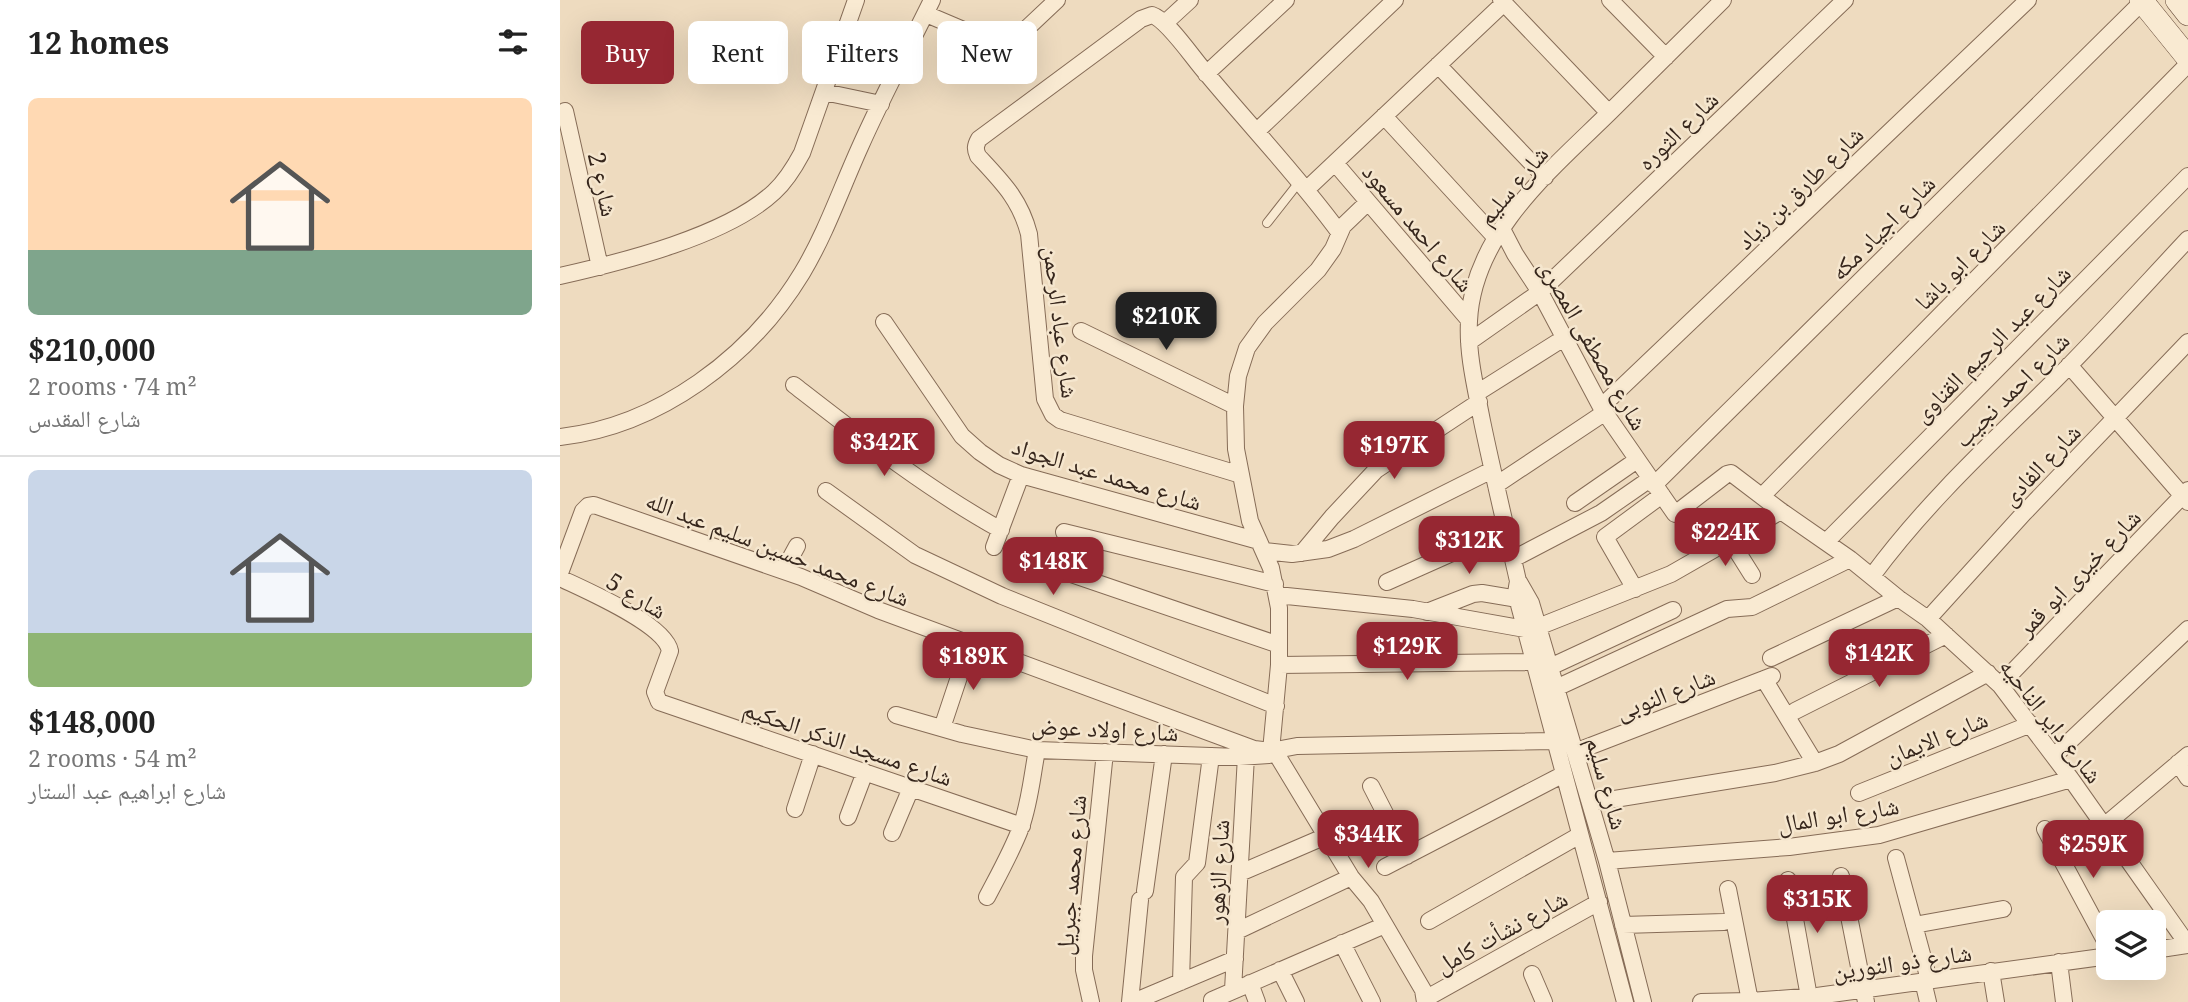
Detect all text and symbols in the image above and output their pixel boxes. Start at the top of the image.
chip: Buy [581,21,674,84]
chip: Rent [688,21,788,84]
chip: Filters [802,21,923,84]
chip: New [937,21,1037,84]
text: 12 homes [28,22,169,63]
icon: filters [494,23,532,61]
street label: شارع الثوره [1629,83,1725,177]
street label: شارع طارق بن زياد [1728,118,1870,256]
street label: شارع سليم [1469,138,1556,233]
icon: home [217,143,343,269]
street label: شارع 2 [581,148,627,220]
street label: شارع احمد مسعود [1355,156,1483,298]
street label: شارع اجياد مكه [1822,167,1942,287]
street label: شارع ابو باشا [1906,211,2012,317]
street label: شارع عباد الرحمن [1036,244,1088,400]
street label: شارع مصطفى المصرى [1532,252,1656,436]
street label: شارع عبد الرحيم القناوى [1905,257,2078,430]
pin: $210K [1117,292,1215,352]
text: $210K [1132,299,1200,331]
street label: شارع احمد نجيب [1946,324,2076,454]
text: $210,000 [28,329,155,370]
text: 2 rooms · 74 m² [28,370,197,402]
text: شارع المقدس [28,402,141,434]
street label: شارع الفادى [1992,416,2088,512]
pin: $342K [835,419,933,478]
pin: $197K [1345,421,1443,481]
text: $342K [850,425,918,457]
street label: شارع محمد عبد الجواد [1008,428,1206,518]
text: $197K [1360,428,1428,460]
street label: شارع محمد حسين سليم عبد الله [641,482,915,614]
street label: شارع خيرى ابو قمر [2008,501,2148,644]
pin: $224K [1676,508,1774,568]
icon: home [217,515,343,641]
text: $224K [1691,515,1759,547]
pin: $312K [1420,516,1518,576]
text: $312K [1435,523,1503,555]
pin: $148K [1004,538,1102,597]
text: $148K [1019,544,1087,576]
street label: شارع 5 [601,564,673,626]
pin: $129K [1358,622,1456,682]
text: $129K [1373,629,1441,661]
pin: $142K [1830,630,1928,689]
pin: $189K [924,632,1022,692]
text: $142K [1845,636,1913,668]
text: $189K [939,639,1007,671]
street label: شارع داير الناحيه [1993,651,2111,789]
street label: شارع النوبى [1611,659,1719,727]
street label: شارع مسجد الذكر الحكيم [739,691,957,794]
text: $148,000 [28,701,155,742]
street label: شارع الايمان [1880,701,1992,773]
street label: شارع اولاد عوض [1031,708,1179,748]
street label: شارع سليم [1578,733,1637,833]
text: 2 rooms · 54 m² [28,742,197,774]
text: شارع ابراهيم عبد الستار [28,774,226,806]
street label: شارع ابو المال [1775,788,1901,840]
street label: شارع محمد جبريل [1047,794,1093,956]
pin: $344K [1319,810,1417,870]
text: $344K [1334,817,1402,849]
street label: شارع الزهور [1198,819,1236,926]
pin: $259K [2044,820,2142,880]
text: $259K [2059,827,2127,859]
pin: $315K [1768,876,1866,935]
street label: شارع نشأت كامل [1429,881,1573,981]
text: $315K [1783,882,1851,914]
map controls [2096,910,2166,980]
button: layers [2096,910,2166,980]
street label: شارع ذو النورين [1830,935,1974,987]

